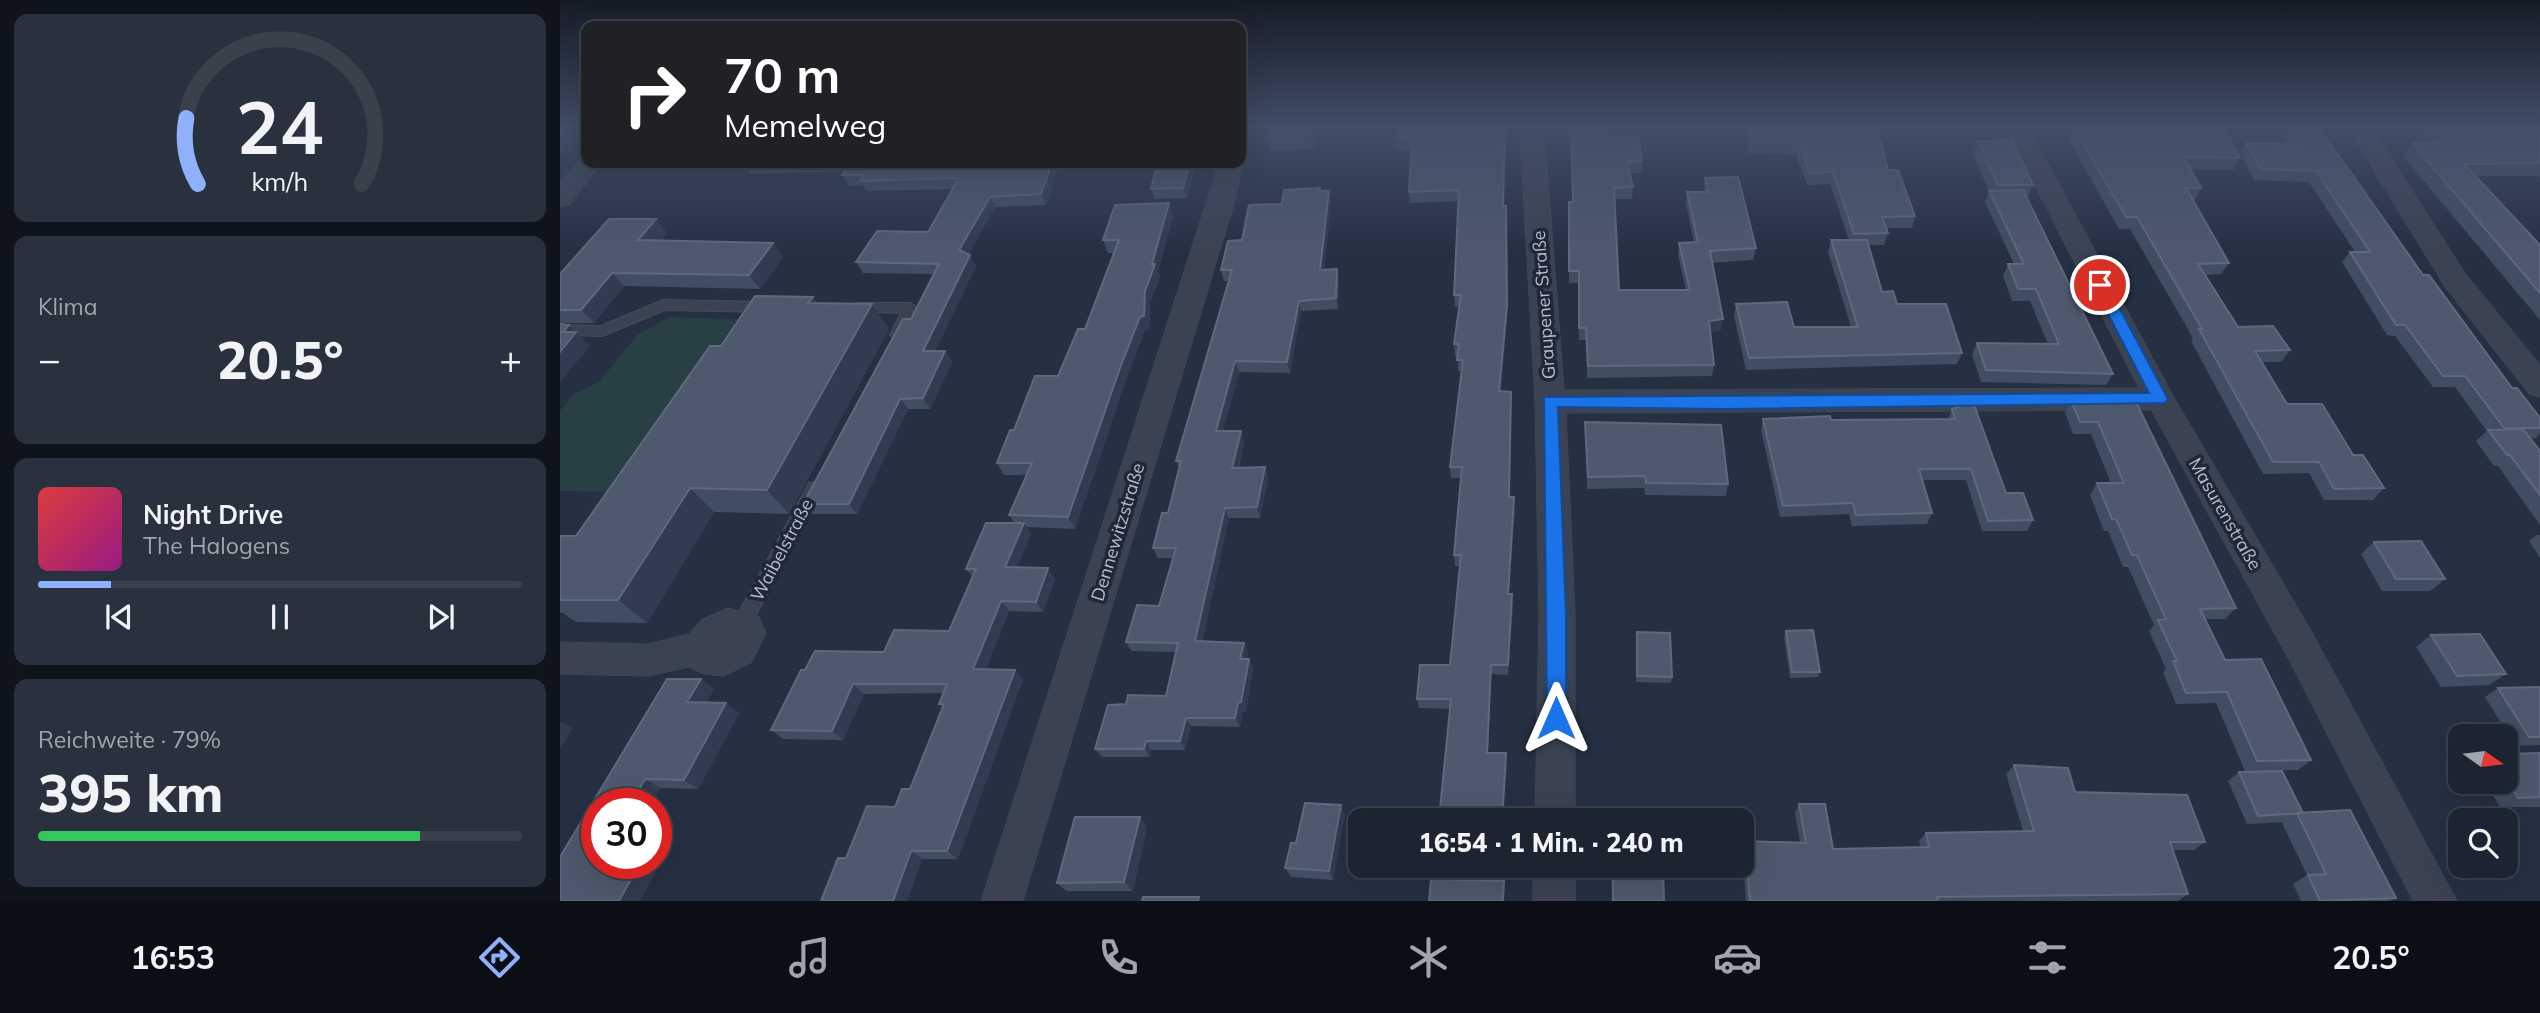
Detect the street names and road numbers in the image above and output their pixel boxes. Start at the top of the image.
street label: Graupener Straße [1527,230,1560,380]
street label: Masurenstraße [2184,453,2267,574]
street label: Dennewitzstraße [1086,460,1149,604]
street label: Waibelstraße [745,495,818,605]

